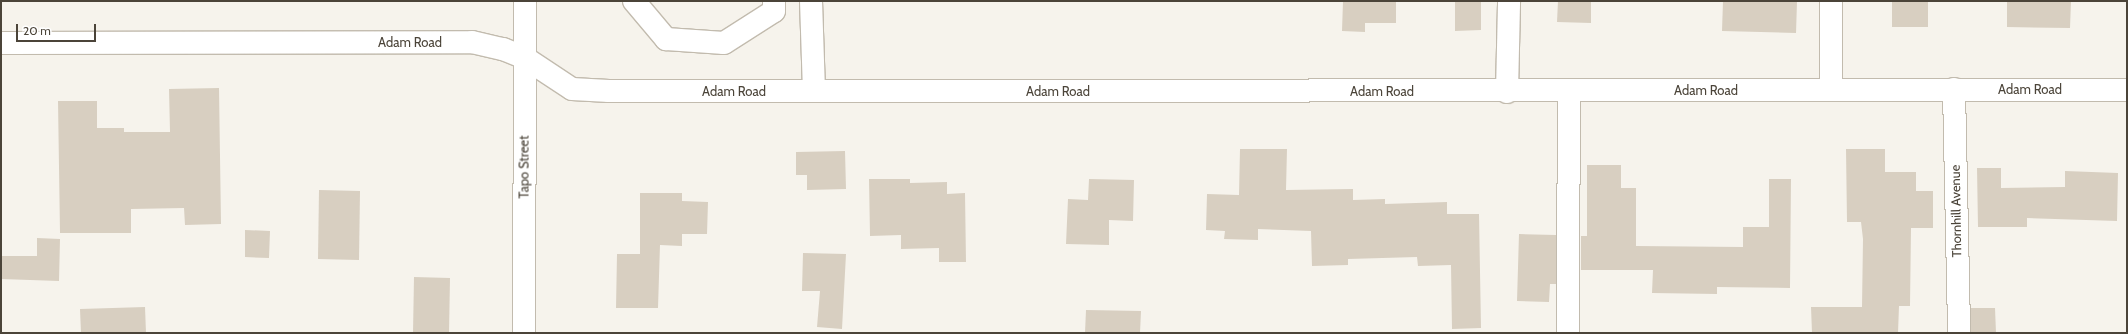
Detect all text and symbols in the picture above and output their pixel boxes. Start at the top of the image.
scale bar [18,16,98,42]
text: 20 m [23,23,51,38]
street label: Adam Road [378,34,442,50]
street label: Adam Road [1998,81,2062,97]
street label: Adam Road [1674,82,1738,98]
street label: Adam Road [702,83,766,99]
street label: Adam Road [1026,83,1090,99]
street label: Adam Road [1350,83,1414,99]
street label: Tapo Street [516,135,532,199]
street label: Thornhill Avenue [1947,165,1965,257]

